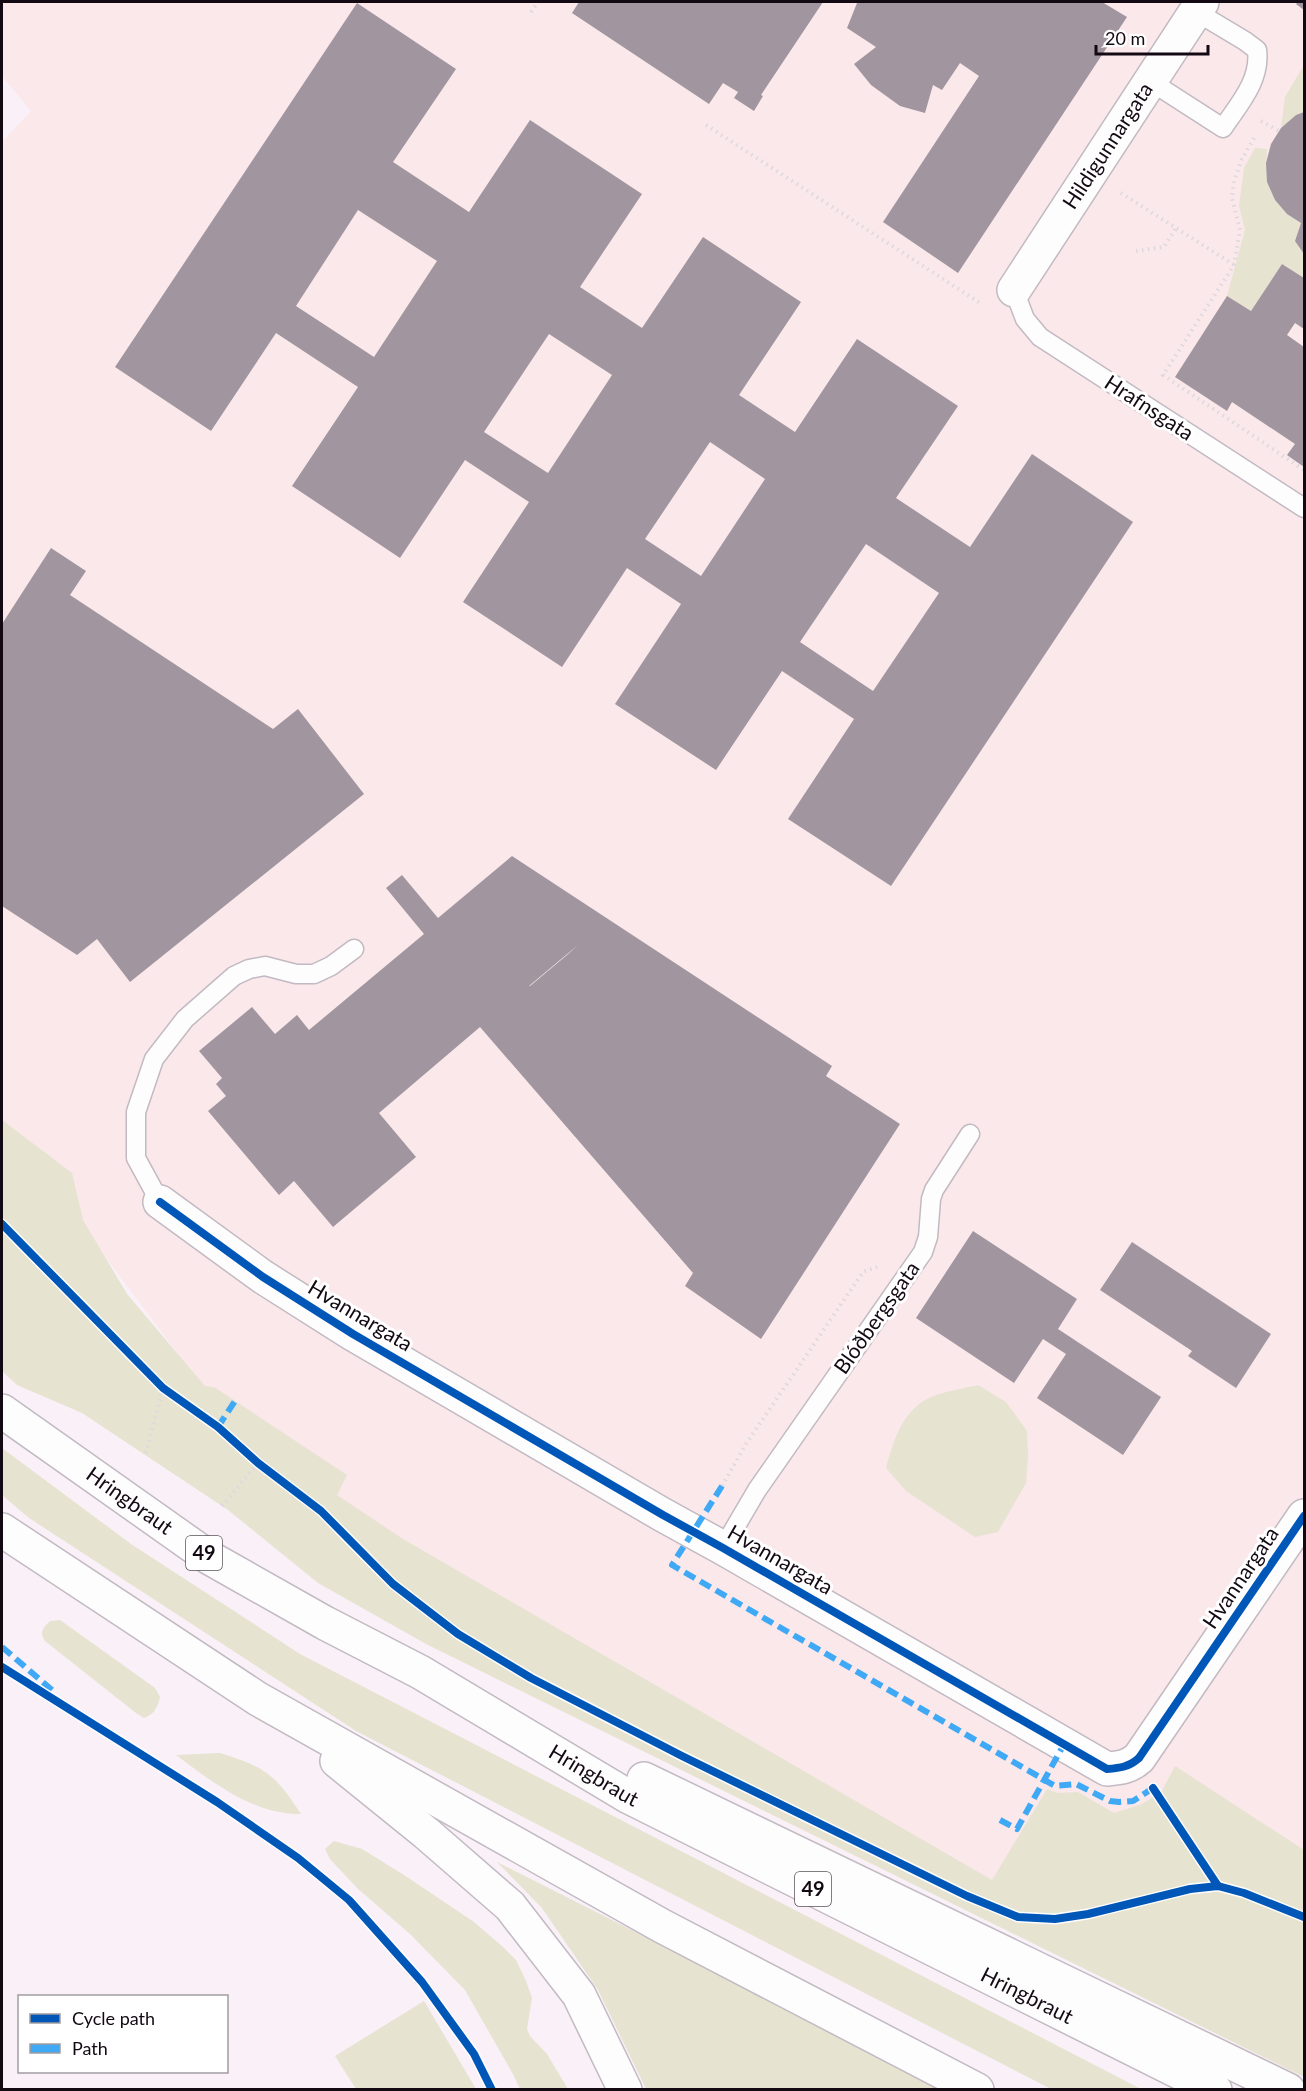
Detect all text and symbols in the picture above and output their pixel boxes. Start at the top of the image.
scale bar [1096,18,1208,56]
text: 20 m [1105,27,1145,49]
street label: Hildigunnargata [1056,77,1157,213]
street label: Hrafnsgata [1101,369,1199,445]
street label: Blóðbergsgata [828,1256,924,1378]
street label: Hvannargata [304,1274,417,1356]
street label: Hringbraut [82,1461,179,1539]
street label: Hvannargata [724,1519,838,1599]
street label: Hvannargata [1197,1522,1283,1633]
road number: 49 [186,1536,222,1570]
street label: Hringbraut [545,1738,644,1811]
road number: 49 [795,1872,831,1906]
street label: Hringbraut [977,1961,1078,2028]
legend [18,1995,228,2073]
text: Cycle path [72,2007,155,2029]
text: Path [72,2037,108,2059]

